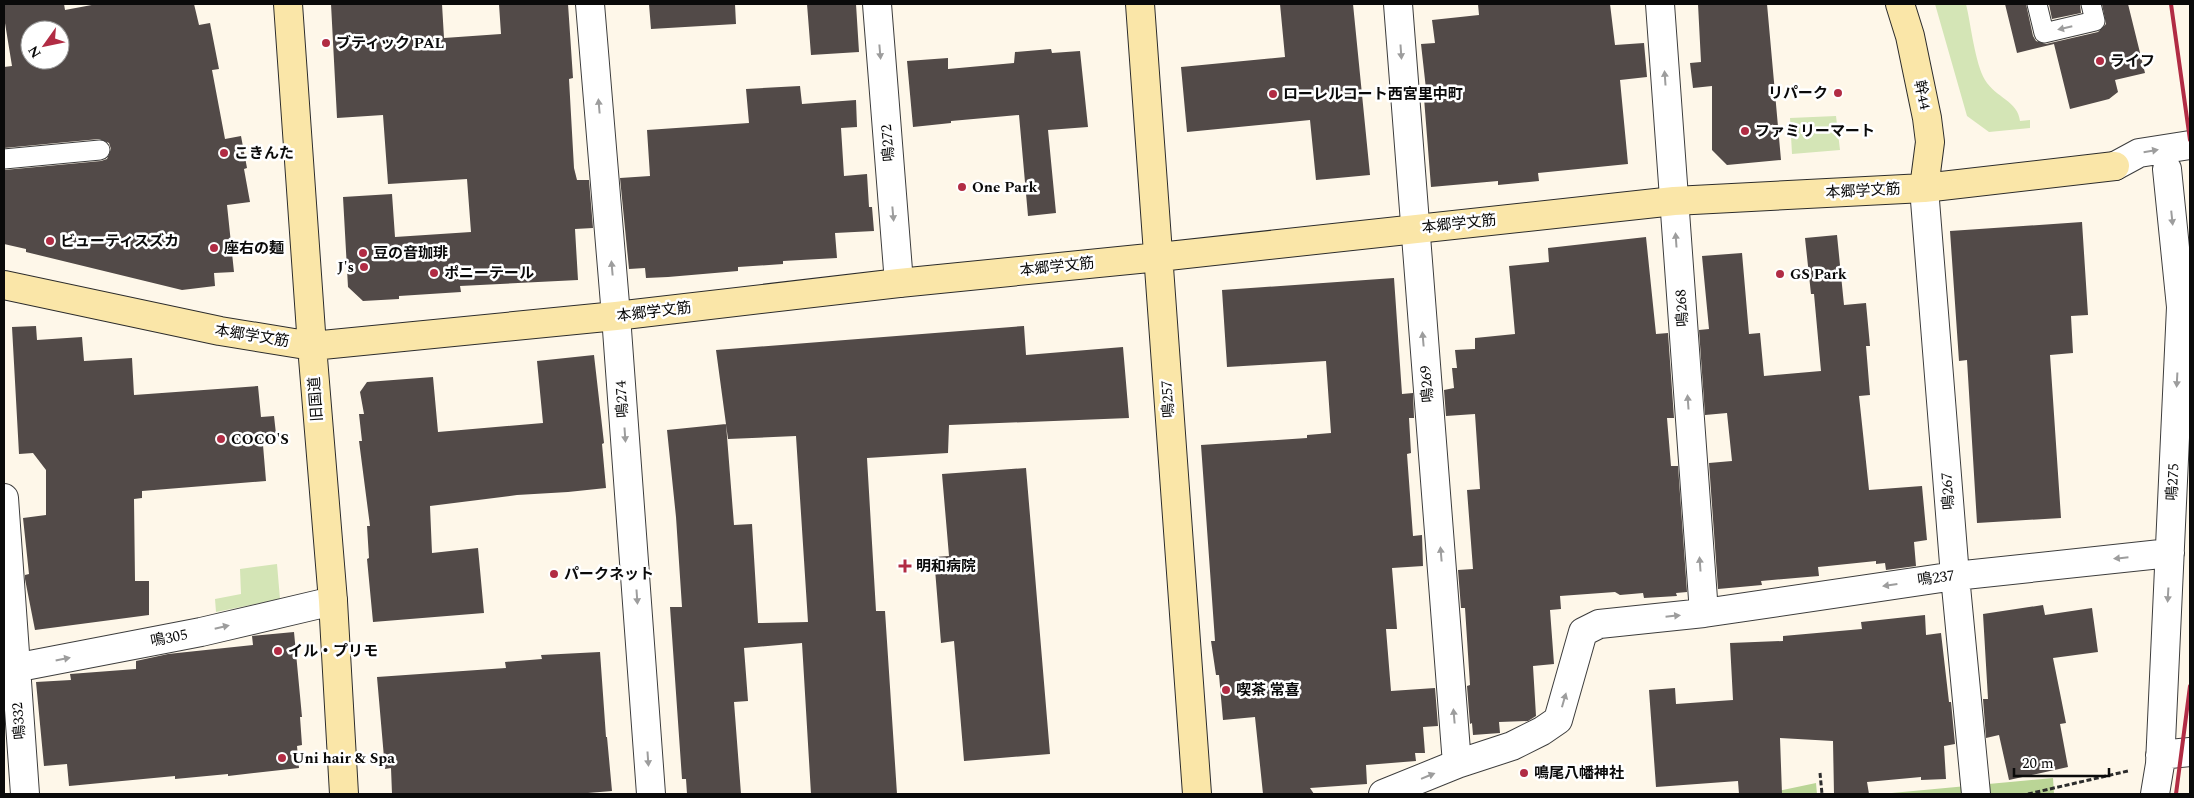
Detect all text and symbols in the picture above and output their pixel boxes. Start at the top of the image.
north arrow [20,20,70,70]
one-way arrow [2058,24,2073,32]
place label: ブティック PAL [336,32,444,55]
marker: ブティック PAL [320,37,332,49]
text: N [23,41,46,62]
one-way arrow [877,45,885,61]
one-way arrow [1398,45,1406,61]
place label: ライフ [2110,50,2155,73]
marker: ライフ [2094,55,2106,67]
one-way arrow [1661,70,1669,86]
street label: 幹44 [1908,78,1936,113]
place label: リパーク [1768,82,1828,105]
place label: ローレルコート西宮里中町 [1283,83,1463,106]
marker: リパーク [1832,87,1844,99]
marker: ローレルコート西宮里中町 [1267,88,1279,100]
one-way arrow [595,98,603,114]
place label: ファミリーマート [1755,120,1875,143]
street label: 鳴272 [875,123,901,163]
marker: ファミリーマート [1739,125,1751,137]
place label: こきんた [234,142,294,165]
marker: こきんた [218,147,230,159]
one-way arrow [2143,147,2159,155]
place label: One Park [972,176,1038,199]
street label: 本郷学文筋 [1825,178,1901,204]
marker: One Park [956,181,968,193]
one-way arrow [890,207,898,223]
street label: 本郷学文筋 [1420,209,1498,239]
one-way arrow [2168,210,2176,226]
place label: ビューティスズカ [60,230,179,253]
one-way arrow [1672,232,1680,248]
marker: ビューティスズカ [44,235,56,247]
place label: 座右の麺 [224,237,284,260]
marker: 座右の麺 [208,242,220,254]
place label: 豆の音珈琲 [373,242,448,265]
marker: 豆の音珈琲 [357,247,369,259]
street label: 本郷学文筋 [1018,252,1096,282]
place label: J's [337,256,354,279]
one-way arrow [608,260,616,276]
marker: J's [358,261,370,273]
place label: ポニーテール [444,262,534,285]
place label: GS Park [1790,263,1847,286]
marker: ポニーテール [428,267,440,279]
marker: GS Park [1774,268,1786,280]
street label: 鳴268 [1669,288,1695,328]
street label: 本郷学文筋 [615,296,693,328]
street label: 本郷学文筋 [213,319,291,353]
one-way arrow [1419,331,1427,347]
street label: 鳴269 [1414,364,1440,404]
one-way arrow [2173,372,2181,388]
street label: 旧国道 [303,376,329,422]
street label: 鳴274 [609,379,635,419]
street label: 鳴257 [1155,379,1181,419]
one-way arrow [1684,394,1692,410]
one-way arrow [621,427,629,443]
place label: COCO'S [231,428,289,451]
marker: COCO'S [215,433,227,445]
street label: 鳴275 [2161,463,2185,501]
street label: 鳴267 [1935,471,1961,511]
one-way arrow [1437,545,1445,561]
one-way arrow [2113,554,2129,562]
place label: 明和病院 [916,555,976,578]
one-way arrow [1696,556,1704,572]
marker: 明和病院 [898,559,912,573]
place label: パークネット [564,563,654,586]
street label: 鳴237 [1916,564,1956,592]
marker: パークネット [548,568,560,580]
one-way arrow [1882,581,1898,589]
one-way arrow [2163,587,2171,603]
one-way arrow [633,589,641,605]
one-way arrow [1665,612,1681,620]
street label: 鳴305 [148,623,190,653]
one-way arrow [214,623,230,631]
place label: イル・プリモ [288,640,378,663]
marker: イル・プリモ [272,645,284,657]
one-way arrow [55,654,71,662]
place label: 喫茶 常喜 [1236,679,1300,702]
marker: 喫茶 常喜 [1220,684,1232,696]
one-way arrow [1560,692,1568,707]
street label: 鳴332 [6,701,32,741]
one-way arrow [1449,707,1457,723]
scale bar [2014,746,2109,778]
place label: Uni hair & Spa [292,747,395,770]
one-way arrow [645,751,653,767]
marker: Uni hair & Spa [276,752,288,764]
text: 20 m [2022,752,2054,775]
place label: 鳴尾八幡神社 [1534,762,1624,785]
marker: 鳴尾八幡神社 [1518,767,1530,779]
one-way arrow [1421,772,1436,779]

